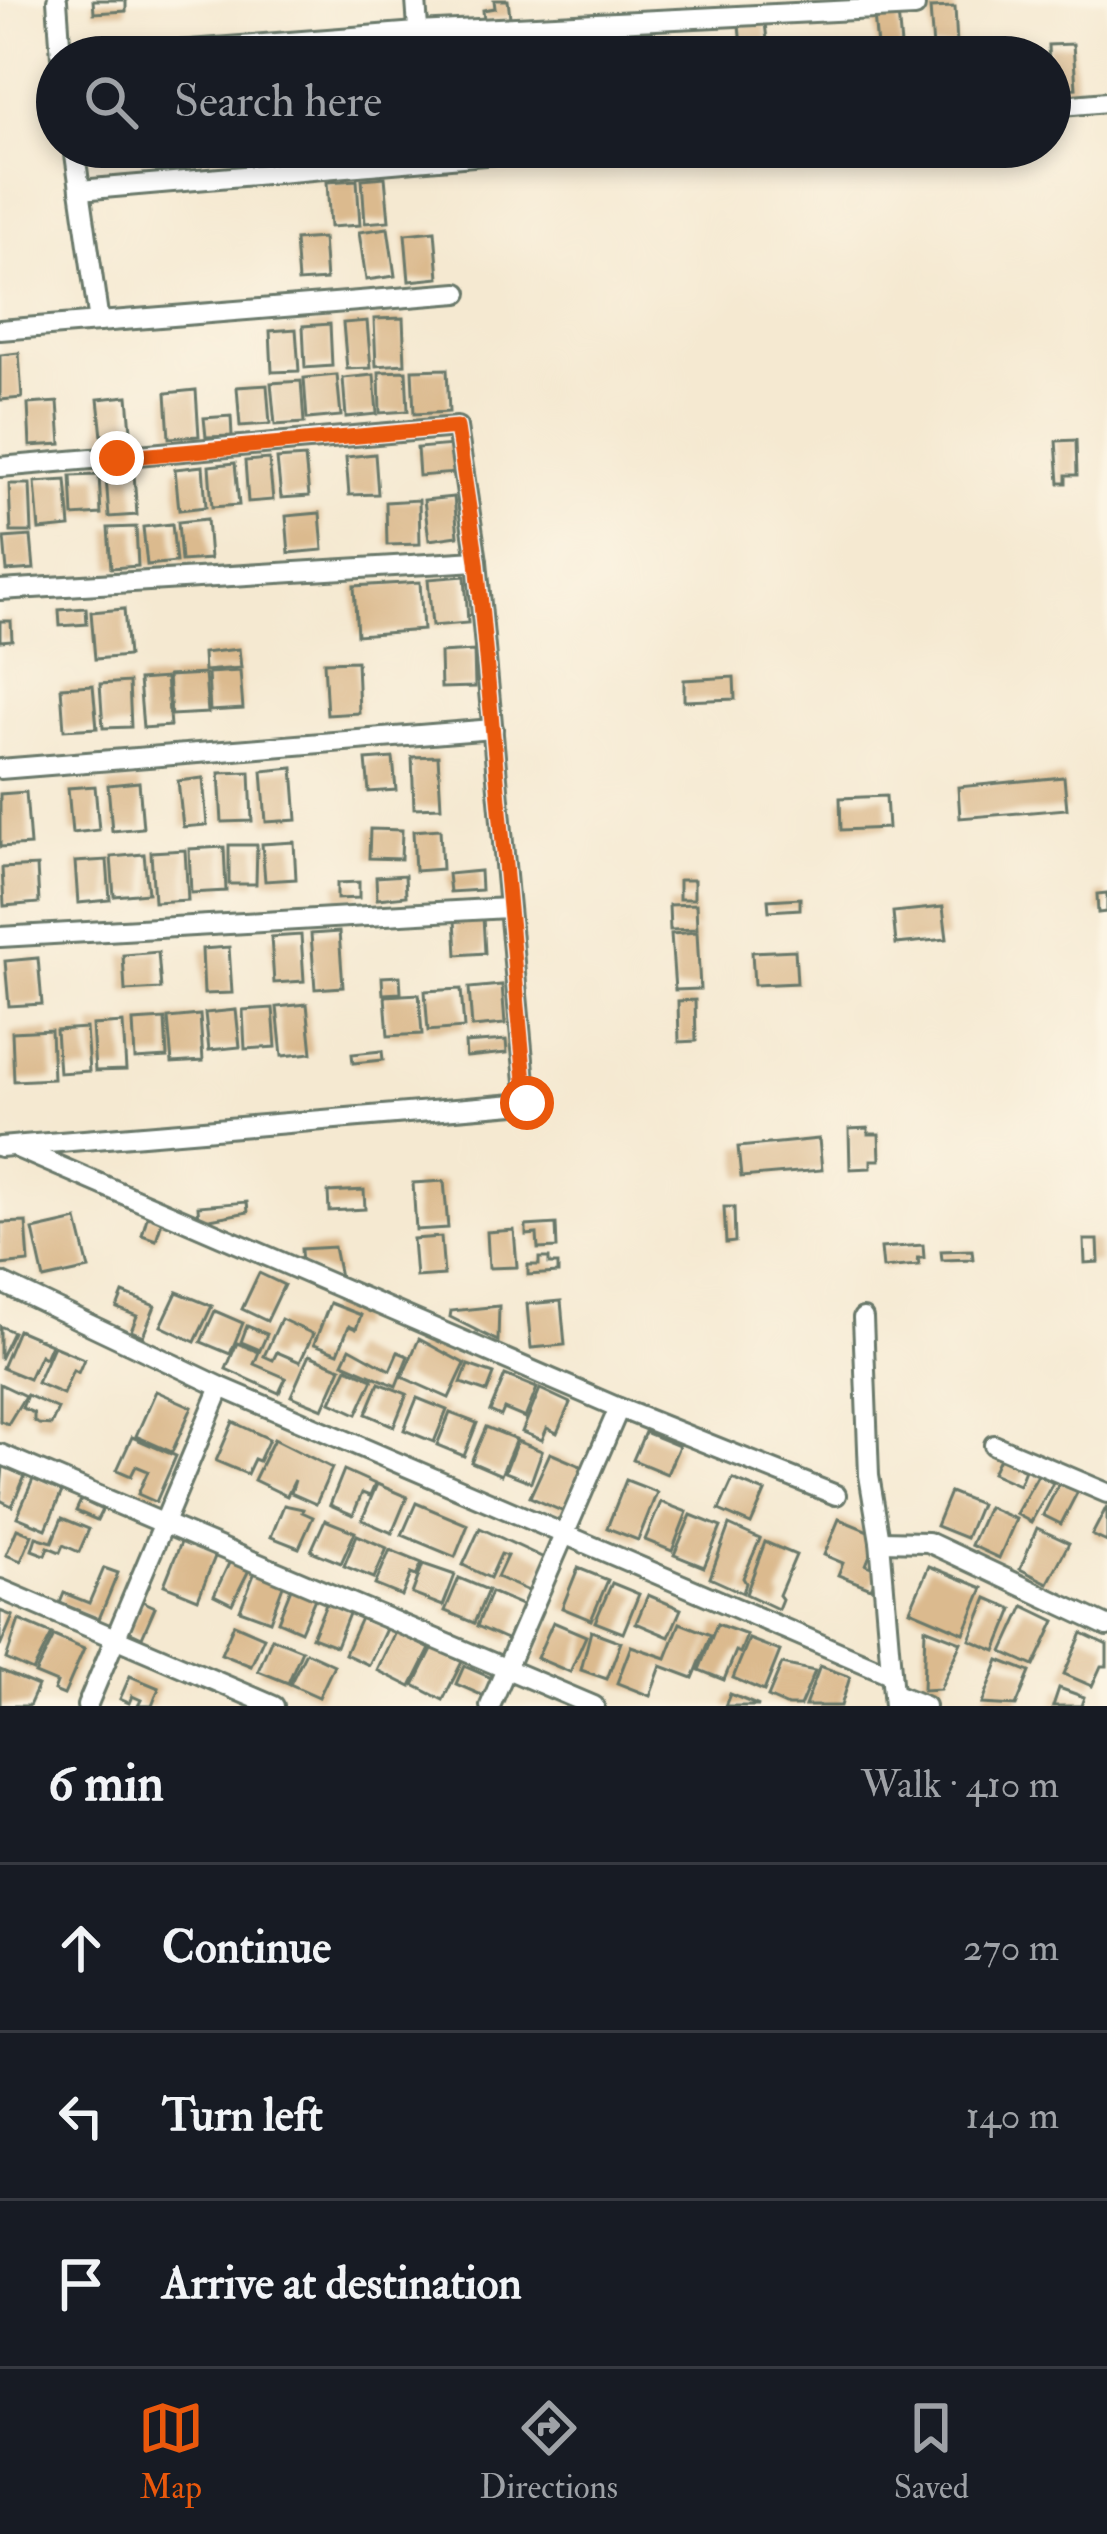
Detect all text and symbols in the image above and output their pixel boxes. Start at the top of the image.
search box [36,36,1071,168]
icon: search [78,69,144,135]
text: Search here [174,74,382,130]
route end [90,431,144,485]
route start [500,1076,554,1130]
text: 6 min [48,1752,164,1816]
text: Walk · 410 m [861,1760,1059,1809]
icon: ahead [48,1915,114,1981]
text: Continue [162,1920,331,1976]
text: 270 m [963,1923,1059,1972]
icon: left [48,2083,114,2149]
text: Turn left [162,2088,323,2144]
text: 140 m [966,2091,1059,2140]
icon: arrive [48,2251,114,2317]
text: Arrive at destination [162,2256,522,2312]
tab: Map [138,2395,204,2508]
tab: Directions [480,2395,618,2508]
tab: Saved [894,2395,969,2508]

